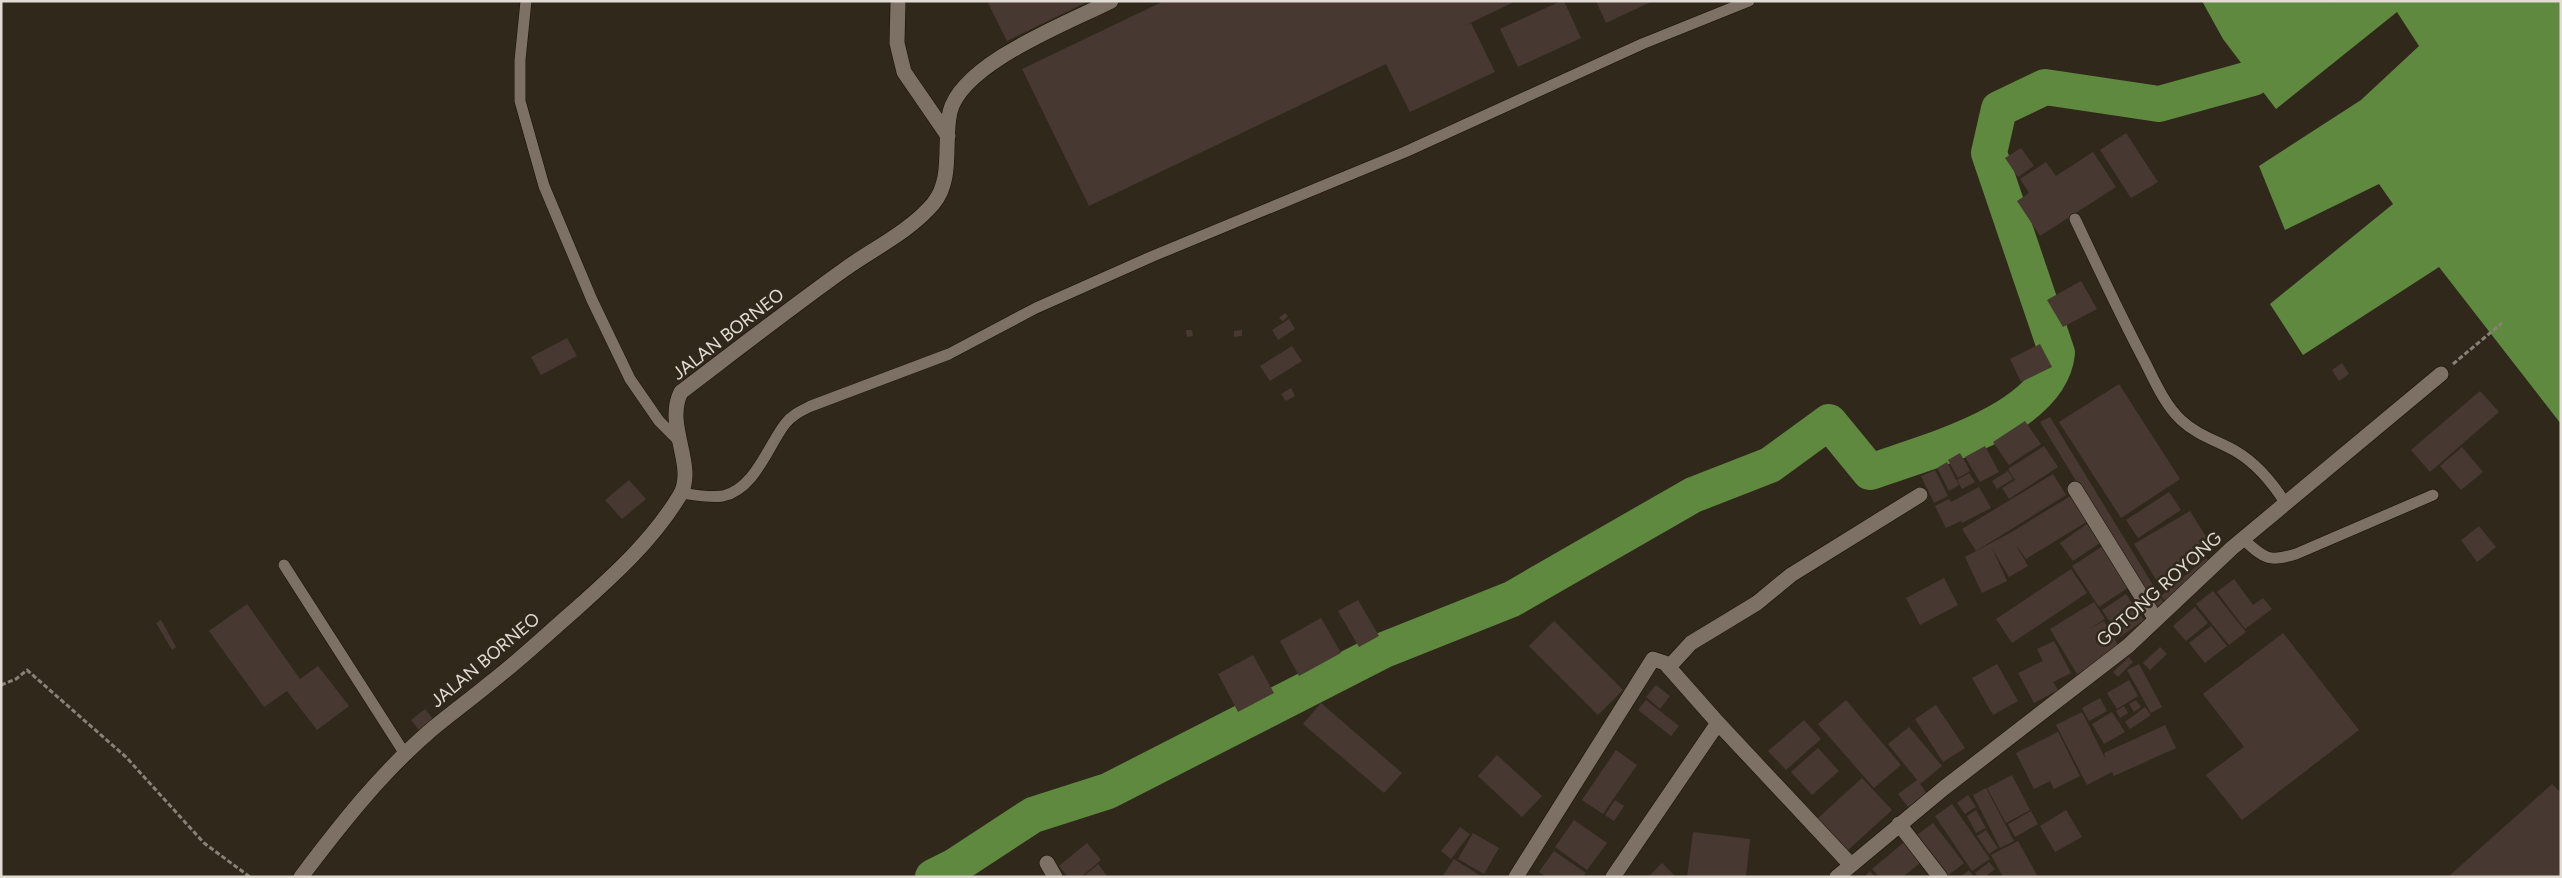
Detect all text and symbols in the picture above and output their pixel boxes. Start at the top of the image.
street label: JALAN BORNEO [668,283,788,385]
street label: GOTONG ROYONG [2092,527,2226,651]
street label: JALAN BORNEO [426,608,544,712]

